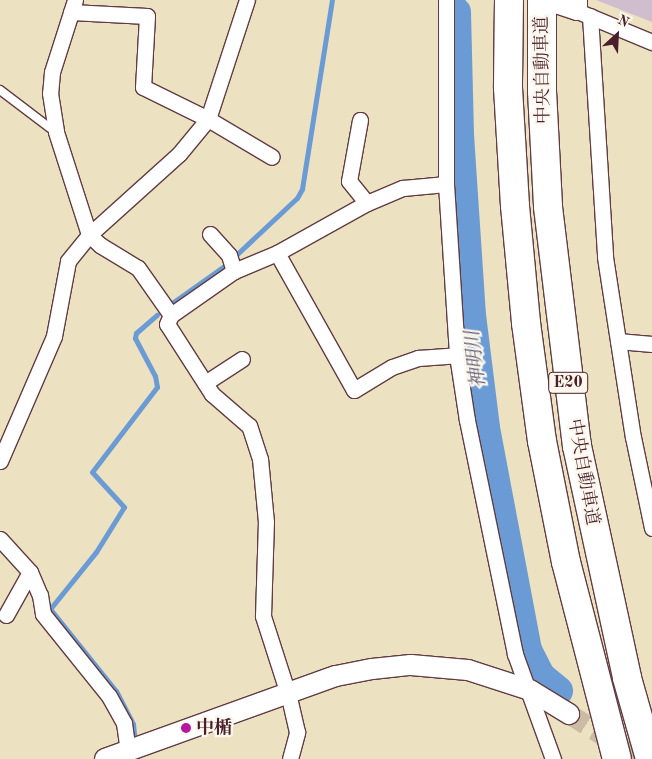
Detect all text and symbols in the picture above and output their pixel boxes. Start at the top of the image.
north arrow [592,10,642,60]
text: N [616,13,631,30]
street label: 中央自動車道 [531,16,555,124]
water label: 神明川 [462,329,492,389]
road number: E20 [548,369,588,396]
street label: 中央自動車道 [563,417,603,527]
place label: 中楯 [196,717,232,739]
marker: 中楯 [180,722,192,734]

